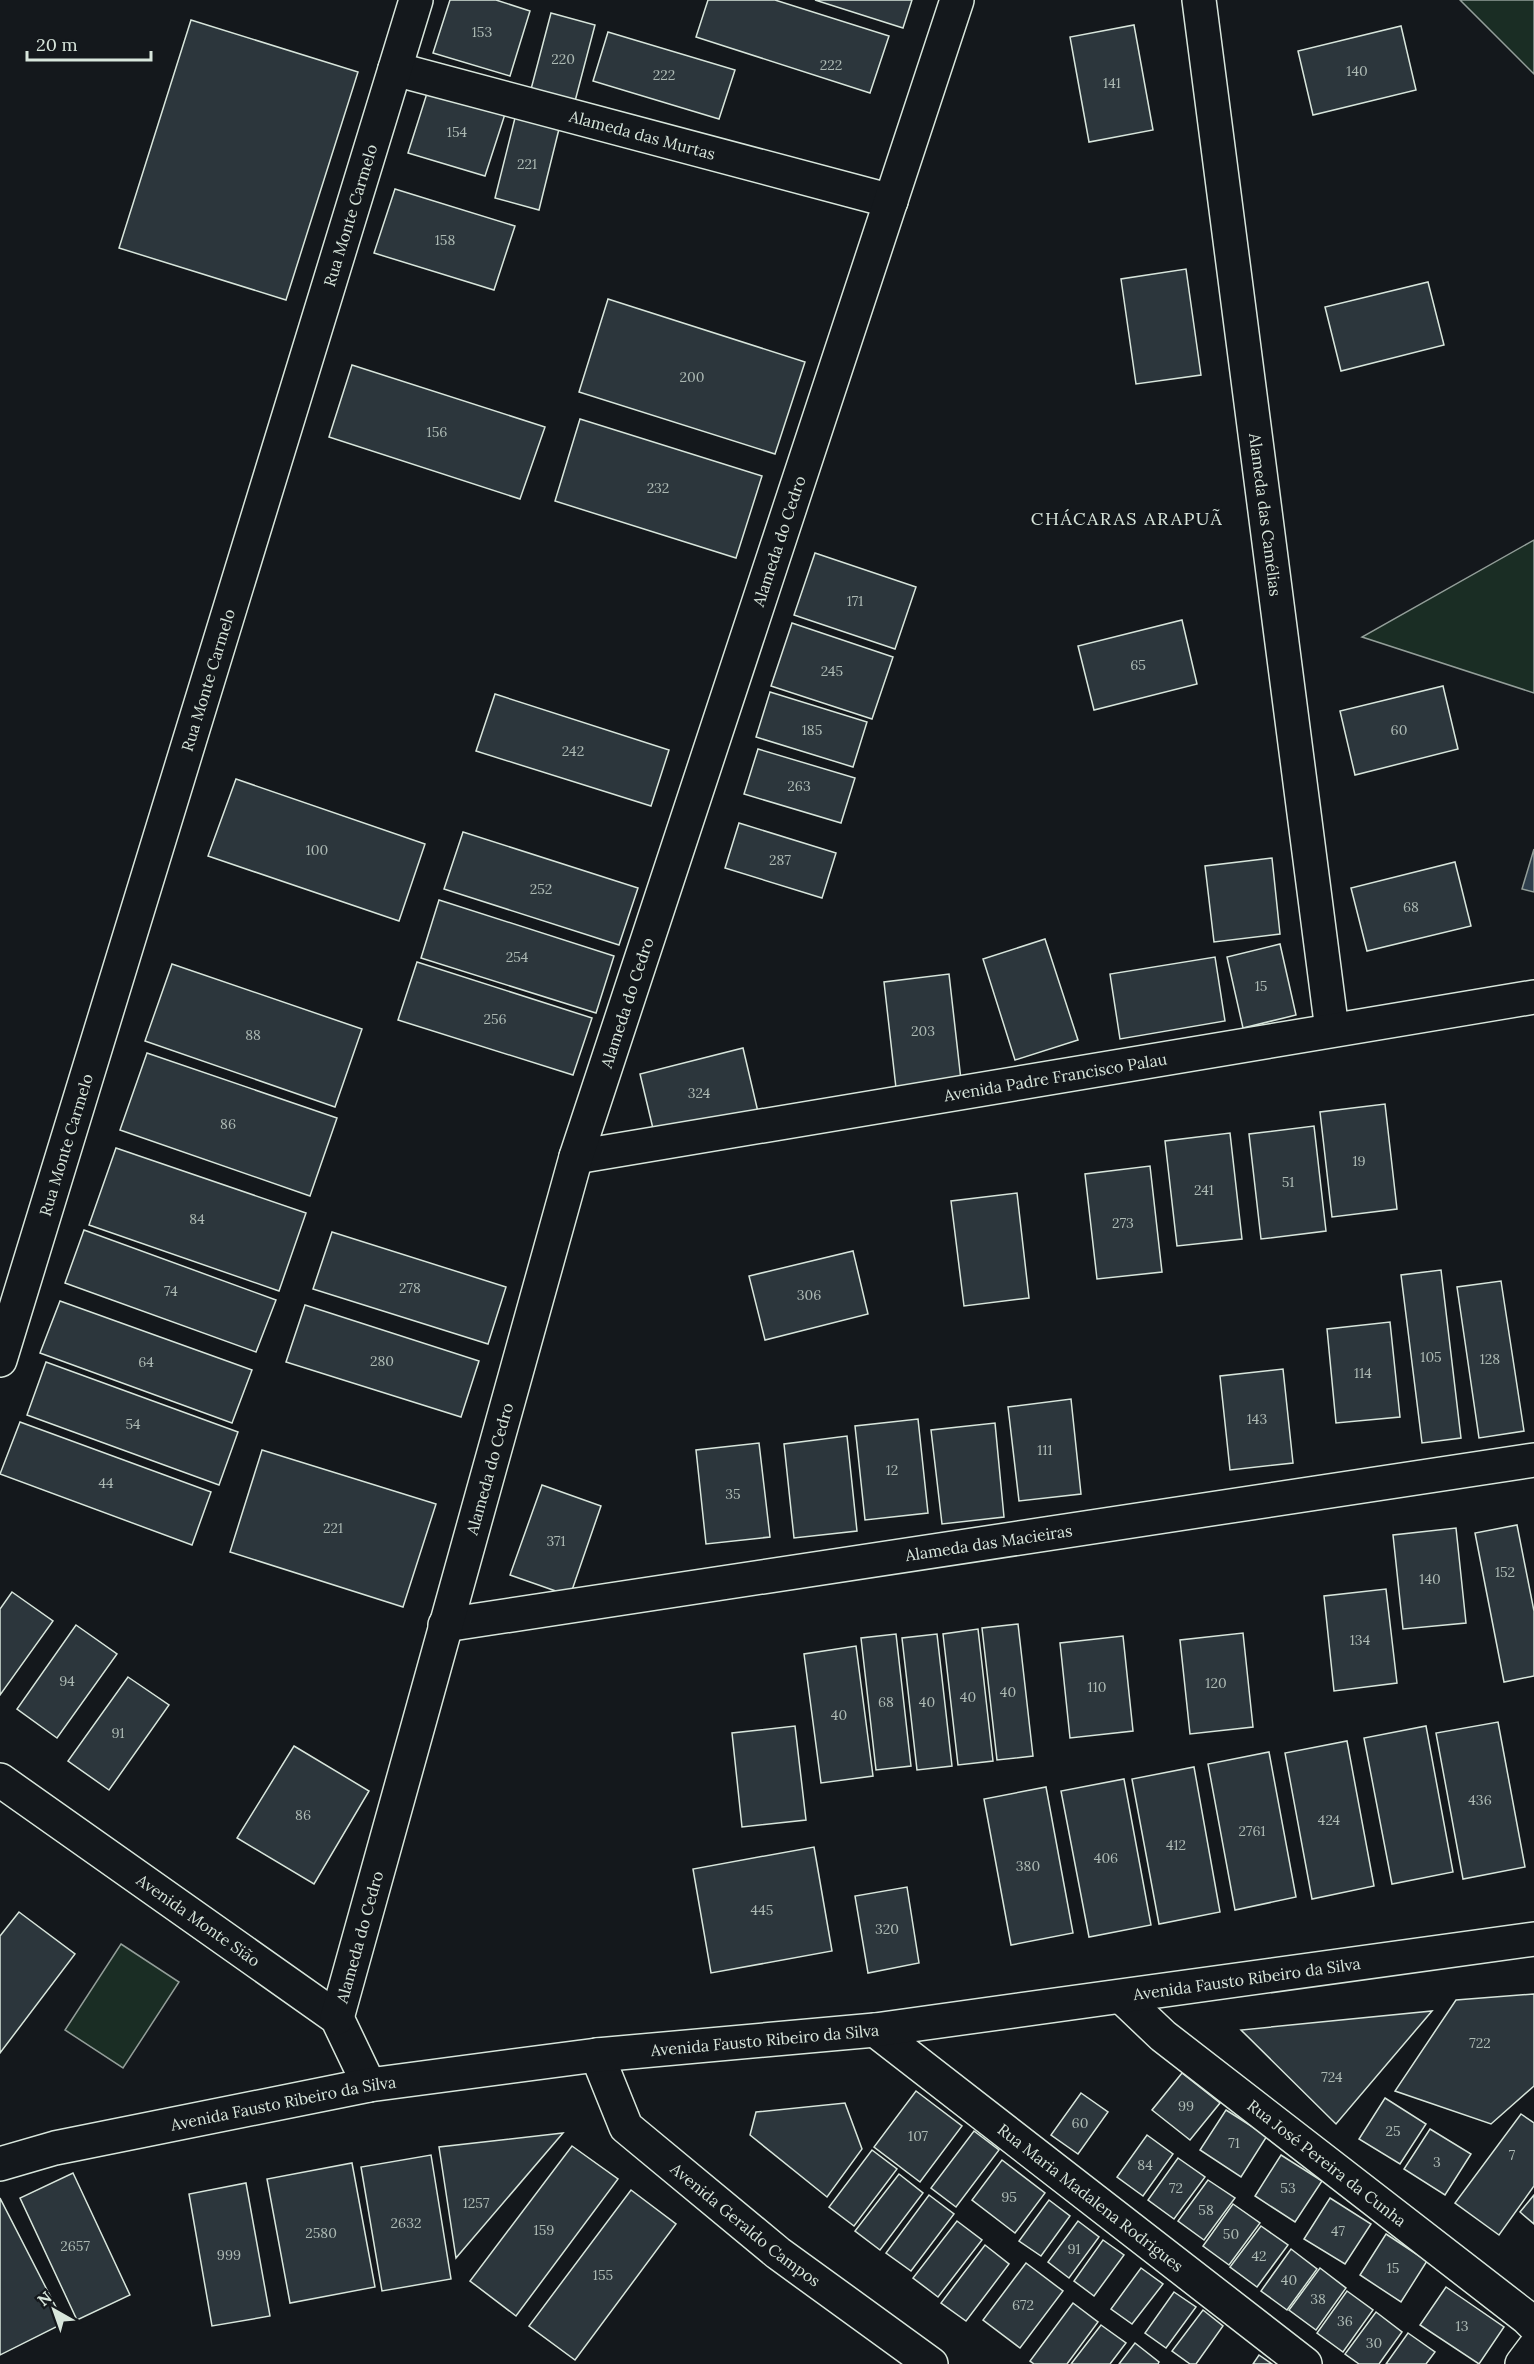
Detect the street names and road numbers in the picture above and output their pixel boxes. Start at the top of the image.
street label: Alameda das Murtas [566,106,718,164]
street label: Rua Monte Carmelo [319,142,381,289]
street label: Alameda das Camélias [1245,431,1286,597]
street label: Alameda do Cedro [748,473,810,610]
street label: Rua Monte Carmelo [177,606,239,754]
street label: Alameda do Cedro [596,935,658,1072]
street label: Avenida Padre Francisco Palau [941,1048,1169,1106]
street label: Rua Monte Carmelo [35,1071,97,1218]
street label: Alameda do Cedro [461,1400,517,1538]
street label: Alameda das Macieiras [903,1520,1074,1565]
street label: Avenida Monte Sião [132,1869,264,1971]
street label: Alameda do Cedro [331,1869,387,2006]
street label: Avenida Fausto Ribeiro da Silva [1131,1953,1362,2004]
street label: Avenida Fausto Ribeiro da Silva [649,2020,880,2060]
street label: Avenida Fausto Ribeiro da Silva [168,2072,397,2135]
street label: Rua José Pereira da Cunha [1244,2095,1410,2231]
street label: Rua Maria Madalena Rodrigues [994,2119,1188,2276]
street label: Avenida Geraldo Campos [666,2158,824,2291]

